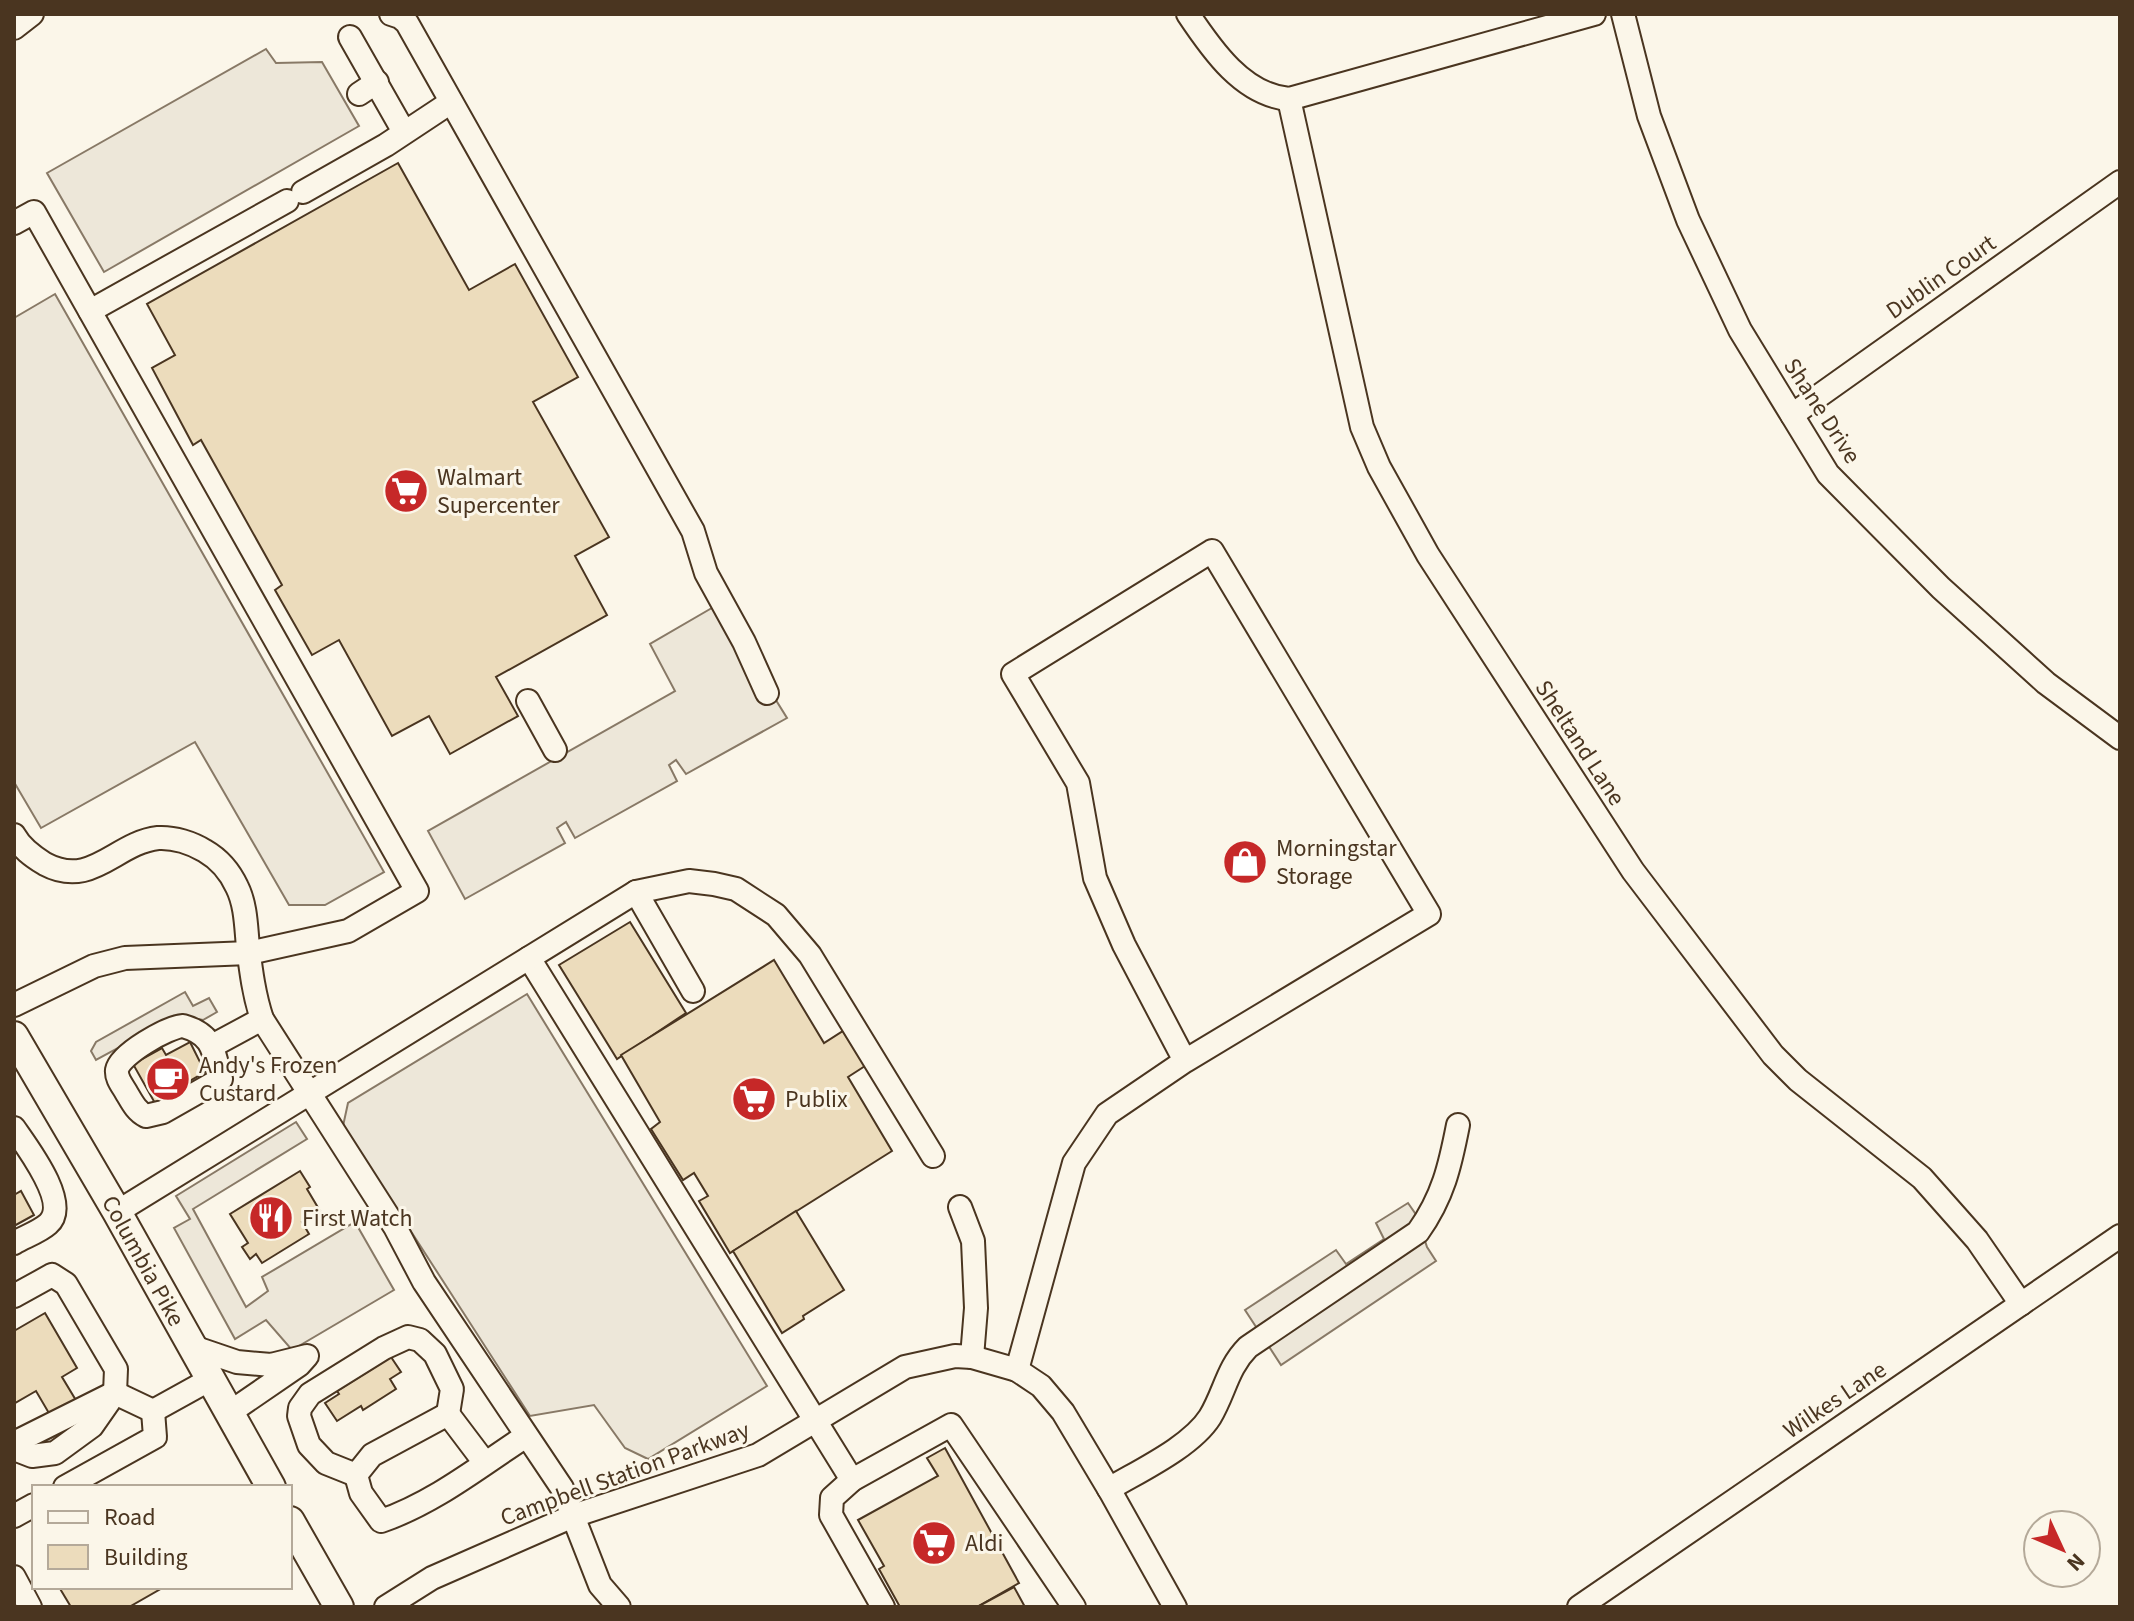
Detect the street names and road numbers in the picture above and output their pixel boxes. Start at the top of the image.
street label: Dublin Court [1879,226,2003,328]
street label: Shane Drive [1775,351,1869,471]
street label: Sheltand Lane [1526,673,1634,813]
street label: Columbia Pike [93,1189,193,1333]
street label: Wilkes Lane [1776,1353,1894,1447]
street label: Campbell Station Parkway [495,1413,755,1535]

